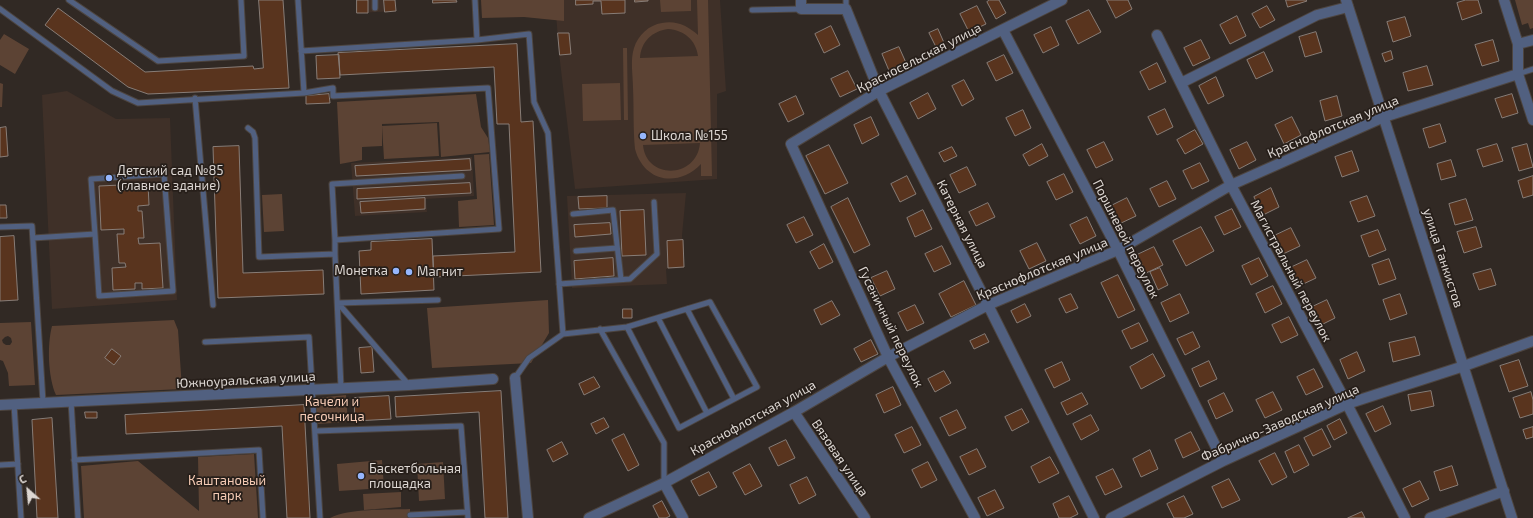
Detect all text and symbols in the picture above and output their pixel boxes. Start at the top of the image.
street label: Красносельская улица [854,20,984,96]
street label: Краснофлотская улица [1265,92,1401,162]
place label: Школа №155 [651,128,728,144]
marker: Школа №155 [638,131,648,141]
place label: Детский сад №85 (главное здание) [117,163,223,194]
marker: Детский сад №85 (главное здание) [104,173,114,183]
street label: Катерная улица [933,177,991,271]
street label: Поршневой переулок [1089,177,1163,301]
street label: Магистральный переулок [1247,197,1335,345]
street label: улица Танкистов [1420,206,1466,310]
street label: Краснофлотская улица [974,234,1110,304]
place label: Монетка [334,263,388,279]
place label: Магнит [417,264,463,280]
street label: Гусеничный переулок [855,264,927,390]
marker: Монетка [391,266,401,276]
marker: Магнит [404,267,414,277]
street label: Южноуральская улица [176,369,316,391]
street label: Краснофлотская улица [688,377,818,459]
street label: Фабрично-Заводская улица [1199,381,1361,465]
park label: Качели и песочница [299,394,365,425]
street label: Вязовая улица [808,416,872,500]
place label: Баскетбольная площадка [369,461,461,492]
north arrow [8,470,48,510]
marker: Баскетбольная площадка [356,471,366,481]
text: С [16,472,28,486]
park label: Каштановый парк [188,473,266,504]

